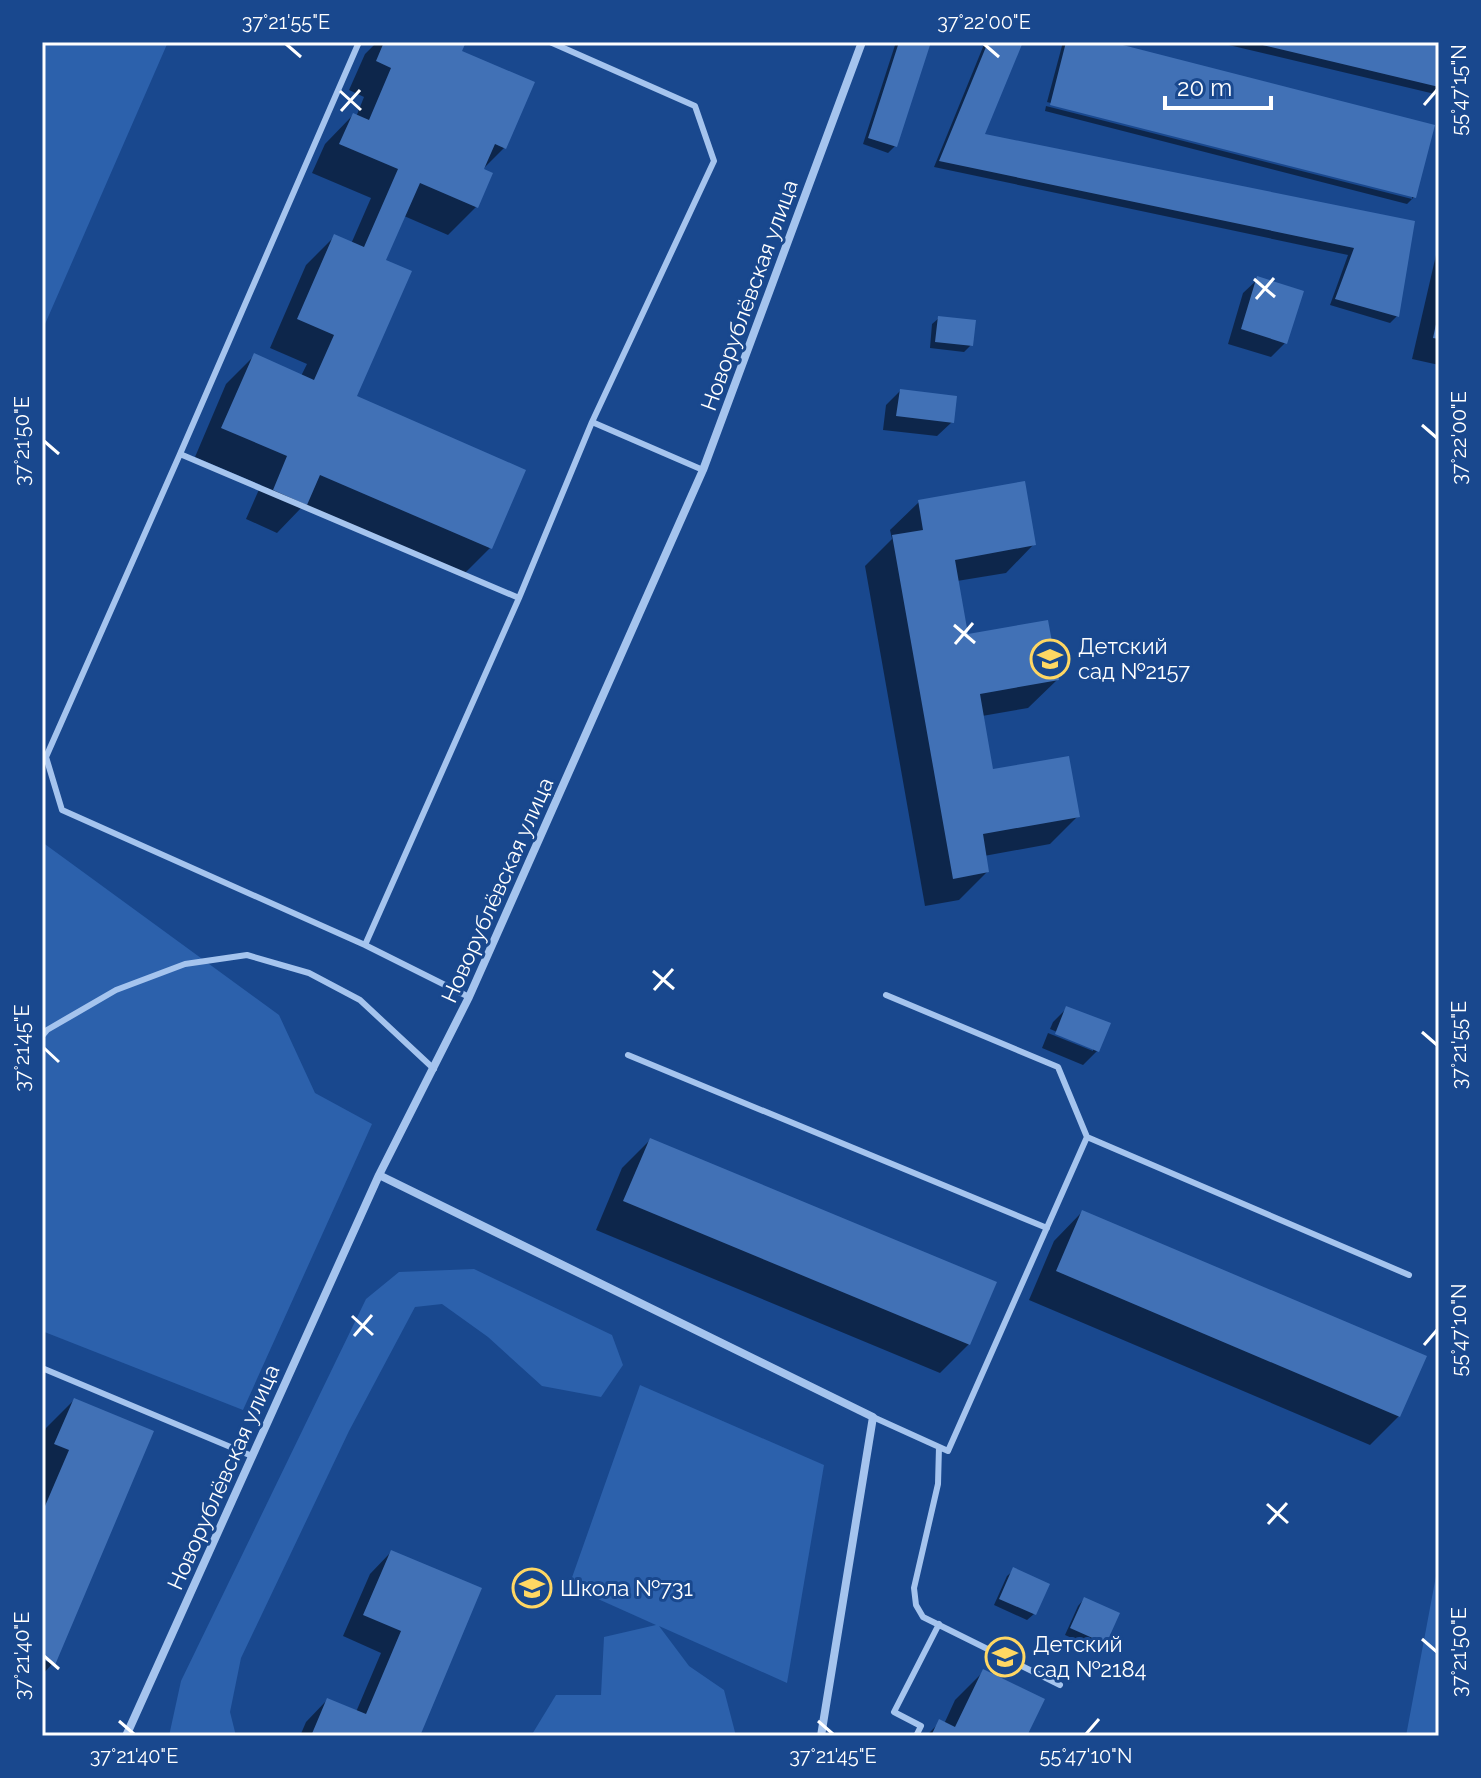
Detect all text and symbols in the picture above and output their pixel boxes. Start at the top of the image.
text: 37°21'55"E [242,10,330,34]
text: 37°22'00"E [937,10,1031,34]
text: 55°47'15"N [1447,44,1471,136]
scale bar [1165,60,1271,110]
text: 20 m [1177,73,1232,102]
street label: Новорублёвская улица [695,176,803,414]
text: 37°22'00"E [1447,391,1471,485]
text: 37°21'50"E [10,396,34,486]
place label: Детский сад №2157 [1078,633,1190,684]
school or university icon: Детский сад №2157 [1029,638,1071,680]
street label: Новорублёвская улица [436,773,558,1007]
text: 37°21'55"E [1447,1001,1471,1089]
text: 37°21'45"E [10,1004,34,1092]
text: 55°47'10"N [1447,1284,1471,1376]
street label: Новорублёвская улица [162,1360,284,1594]
school or university icon: Школа №731 [511,1567,553,1609]
place label: Школа №731 [560,1575,693,1601]
text: 37°21'50"E [1447,1607,1471,1697]
text: 37°21'40"E [10,1612,34,1700]
place label: Детский сад №2184 [1033,1631,1146,1682]
school or university icon: Детский сад №2184 [984,1636,1026,1678]
text: 37°21'40"E [90,1744,178,1768]
text: 37°21'45"E [789,1744,877,1768]
text: 55°47'10"N [1040,1744,1132,1768]

